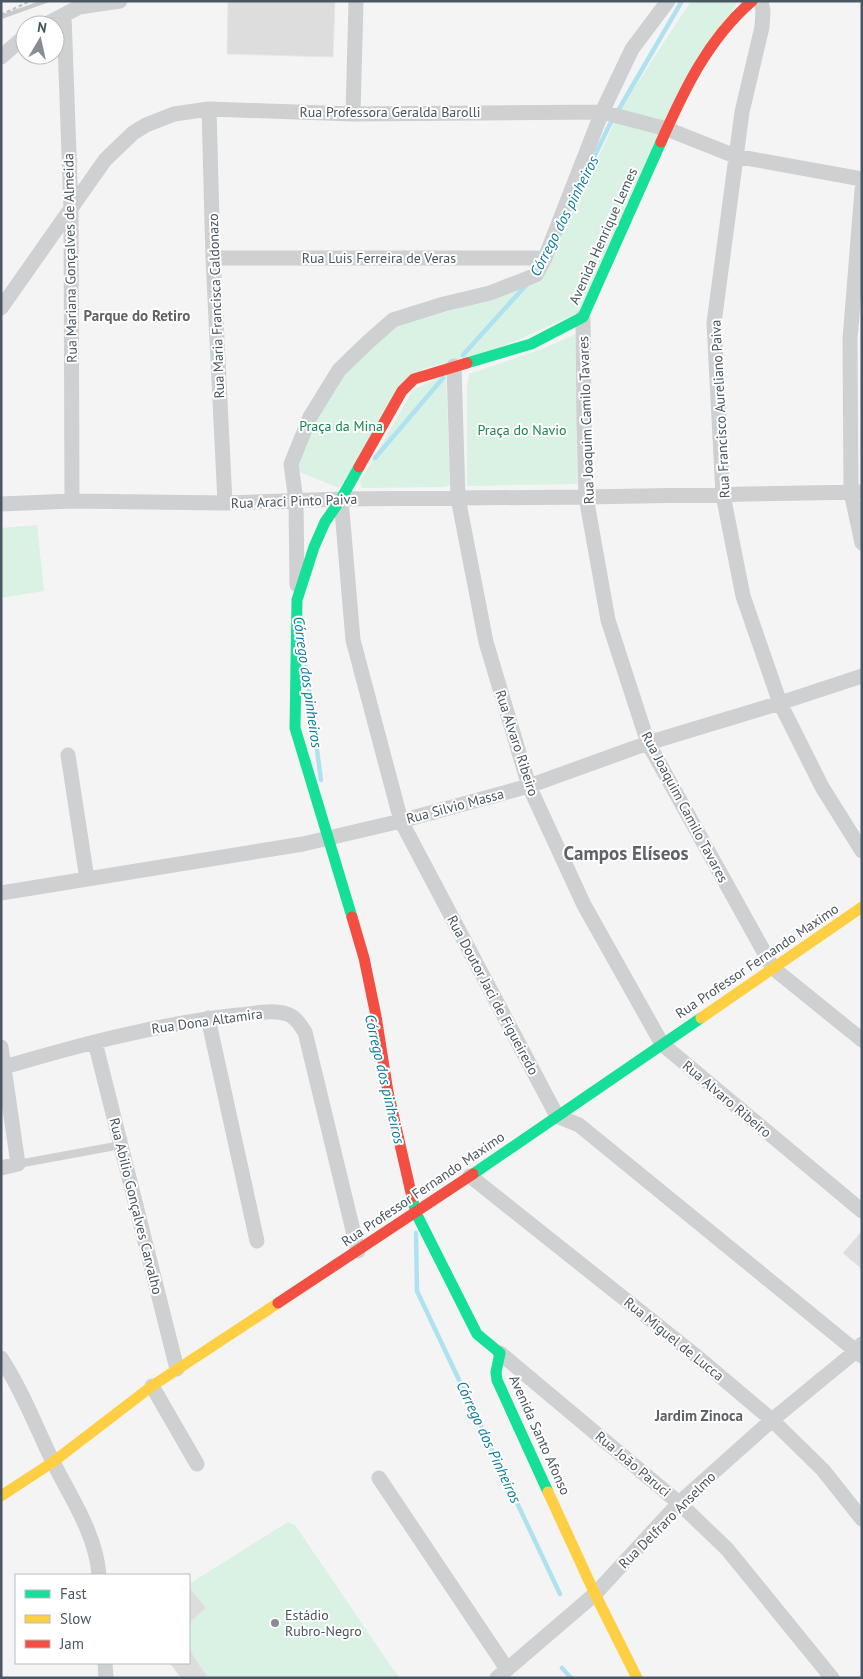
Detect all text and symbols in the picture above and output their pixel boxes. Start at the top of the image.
north arrow [15,15,65,65]
text: N [36,18,48,37]
street label: Rua Professora Geralda Barolli [299,103,481,121]
street label: Rua Mariana Gonçalves de Almeida [59,153,81,363]
water label: Córrego dos pinheiros [525,153,603,279]
street label: Avenida Henrique Lemes [565,165,641,307]
street label: Rua Maria Francisca Caldonazo [204,213,228,399]
street label: Rua Luis Ferreira de Veras [302,249,456,267]
district label: Parque do Retiro [84,306,190,325]
street label: Rua Francisco Aureliano Paiva [706,319,734,499]
street label: Rua Joaquim Camilo Tavares [574,335,598,504]
park label: Praça da Mina [299,417,383,435]
park label: Praça do Navio [477,421,567,439]
street label: Rua Araci Pinto Paiva [230,490,358,512]
water label: Córrego dos pinheiros [289,615,327,749]
street label: Rua Alvaro Ribeiro [491,688,543,798]
street label: Rua Joaquim Camilo Tavares [638,728,732,886]
street label: Rua Silvio Massa [404,784,506,828]
district label: Campos Elíseos [564,841,688,865]
street label: Rua Professor Fernando Maximo [672,900,842,1022]
street label: Rua Doutor Jaci de Figueiredo [443,912,543,1078]
street label: Rua Dona Altamira [150,1004,264,1038]
water label: Córrego dos pinheiros [361,1012,409,1146]
street label: Rua Alvaro Ribeiro [679,1057,775,1141]
street label: Rua Abilio Gonçalves Carvalho [105,1116,167,1296]
street label: Rua Professor Fernando Maximo [338,1128,508,1250]
street label: Rua Miguel de Lucca [620,1293,728,1385]
street label: Avenida Santo Afonso [505,1372,575,1498]
water label: Córrego dos Pinheiros [452,1378,526,1506]
district label: Jardim Zinoca [654,1406,743,1425]
street label: Rua João Paruci [592,1427,674,1501]
street label: Rua Delfraro Anselmo [615,1468,719,1572]
legend [15,1574,190,1664]
text: Fast [60,1584,87,1603]
place label: Estádio Rubro-Negro [285,1606,362,1640]
text: Slow [60,1609,91,1628]
marker: Estádio Rubro-Negro [269,1617,281,1629]
text: Jam [59,1634,84,1653]

